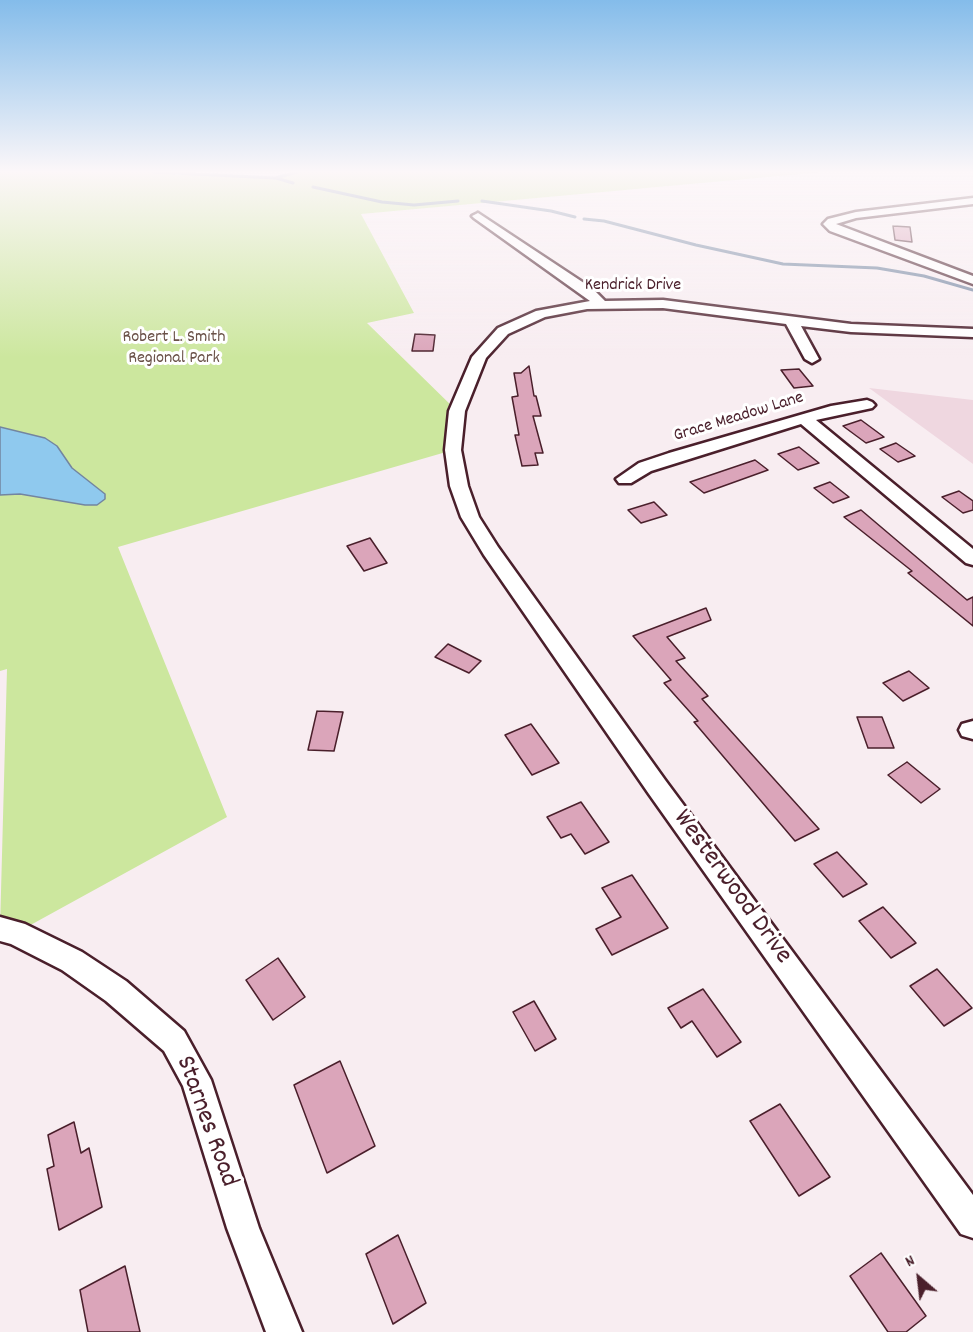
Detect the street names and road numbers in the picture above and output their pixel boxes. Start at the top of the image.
street label: Kendrick Drive [585,276,681,298]
street label: Grace Meadow Lane [671,388,807,448]
street label: Westerwood Drive [664,804,798,972]
street label: Starnes Road [166,1052,244,1192]

